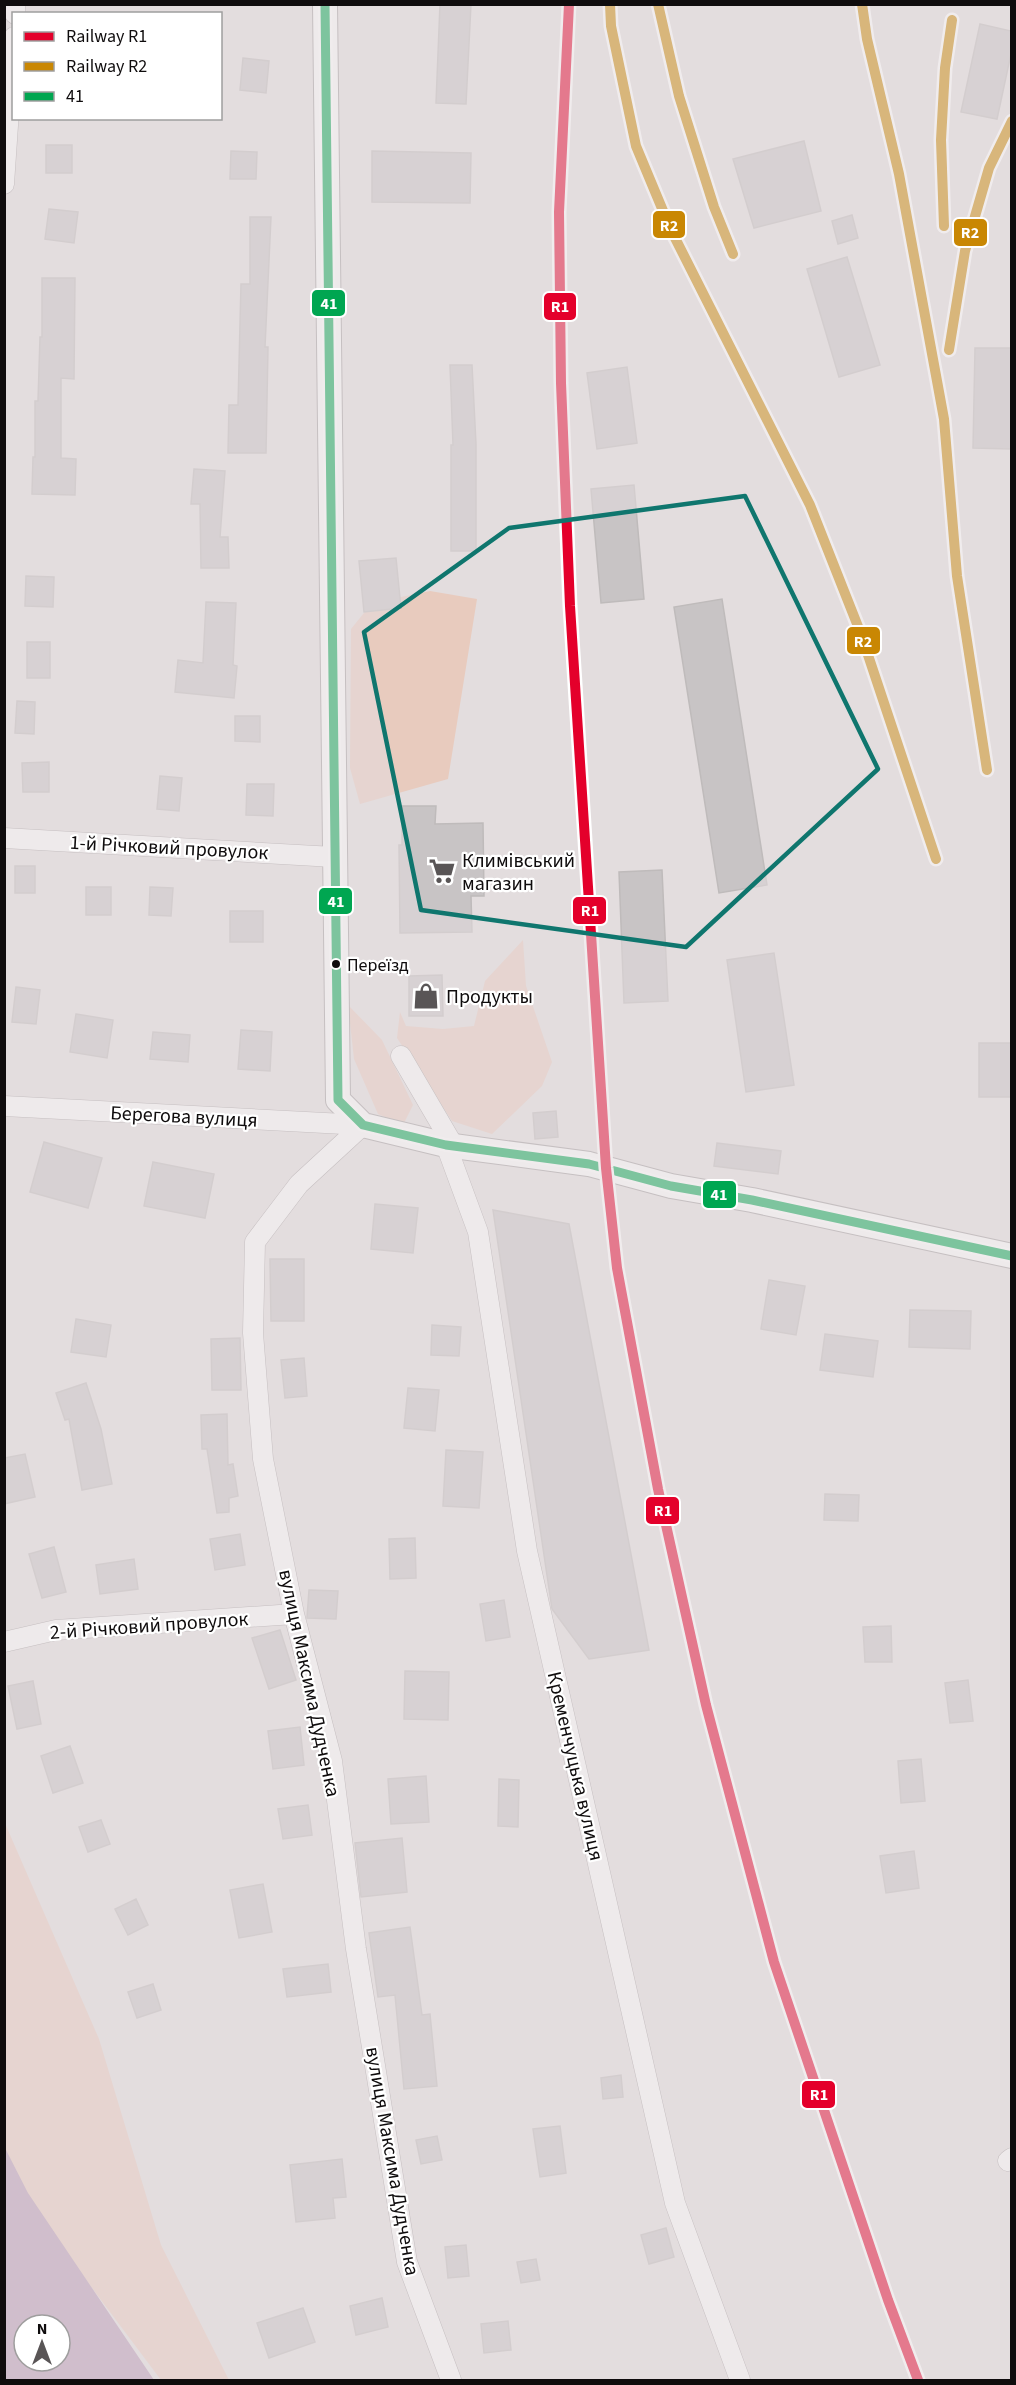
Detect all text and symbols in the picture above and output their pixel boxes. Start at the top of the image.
legend [12,12,222,120]
text: Railway R1 [66,24,147,49]
text: Railway R2 [66,54,147,79]
text: 41 [66,84,84,109]
line badge: R2 [652,210,686,239]
text: R2 [660,215,678,237]
line badge: R2 [953,218,988,247]
text: R2 [961,222,979,244]
line badge: 41 [311,289,346,317]
line badge: R1 [543,292,577,321]
text: 41 [321,293,337,315]
text: R1 [551,296,569,318]
line badge: R2 [846,626,881,655]
text: R2 [854,631,872,653]
street label: 1-й Річковий провулок [69,829,269,867]
place label: Климівський магазин [462,847,575,898]
supermarket icon: Климівський магазин [427,856,457,886]
line badge: 41 [318,887,353,915]
text: 41 [328,891,344,913]
line badge: R1 [572,896,607,925]
text: R1 [581,900,599,922]
place label: Переїзд [347,953,409,978]
marker: Переїзд [330,958,342,970]
shop icon: Продукты [411,981,441,1011]
place label: Продукты [446,983,533,1011]
street label: Берегова вулиця [109,1099,258,1135]
line badge: 41 [702,1180,737,1209]
text: 41 [711,1184,727,1206]
line badge: R1 [645,1496,680,1525]
text: R1 [654,1500,672,1522]
street label: вулиця Максима Дудченка [271,1567,347,1800]
street label: 2-й Річковий провулок [49,1605,249,1647]
street label: Кременчуцька вулиця [540,1669,610,1864]
street label: вулиця Максима Дудченка [358,2045,426,2278]
line badge: R1 [801,2080,836,2109]
text: R1 [810,2084,828,2106]
north arrow [12,2313,72,2373]
text: N [37,2318,47,2340]

